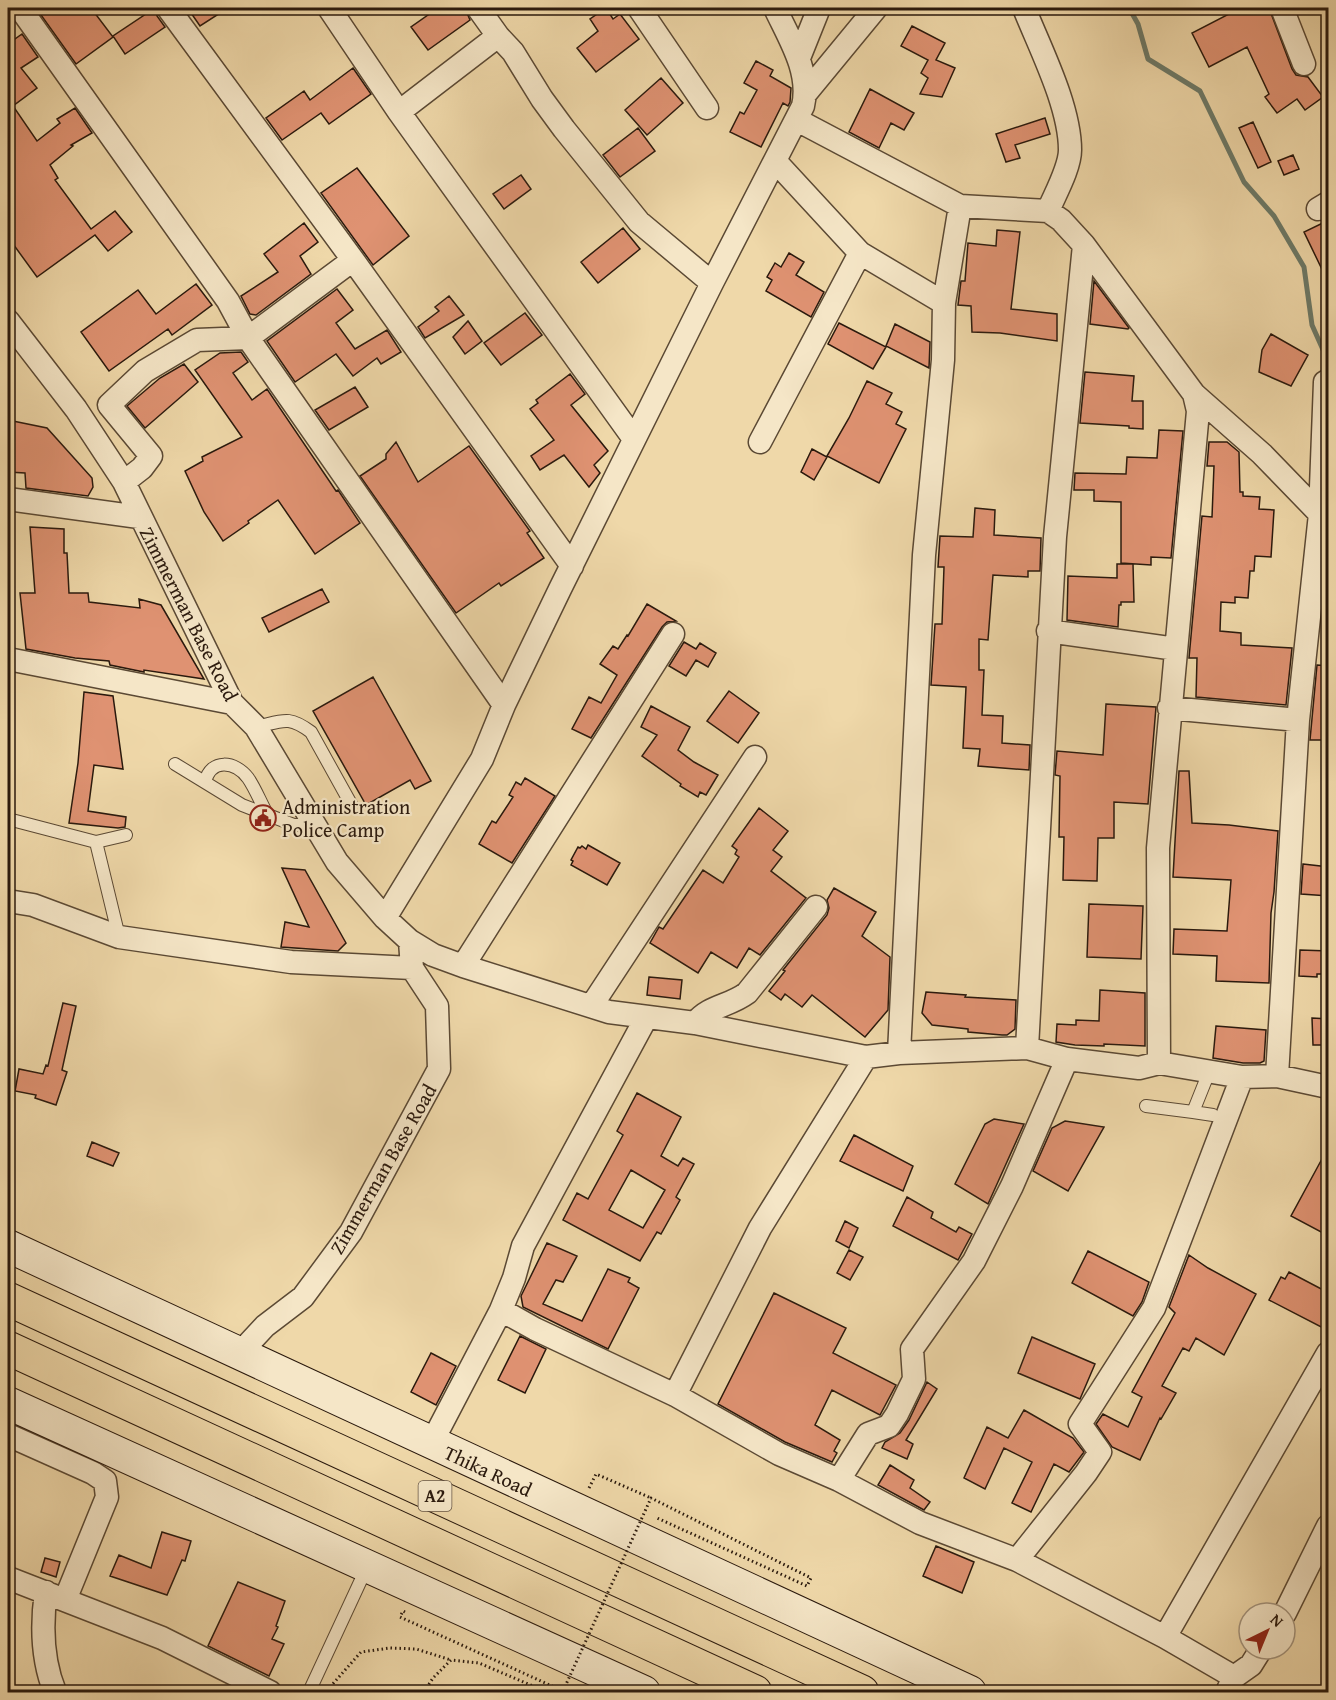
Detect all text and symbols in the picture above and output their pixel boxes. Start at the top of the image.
street label: Zimmerman Base Road [133,522,246,706]
place label: Administration Police Camp [282,792,410,844]
public building icon: Administration Police Camp [248,803,278,833]
street label: Zimmerman Base Road [322,1078,443,1259]
street label: Thika Road [440,1438,537,1504]
road number: A2 [418,1481,452,1511]
north arrow [1237,1601,1297,1661]
text: N [1265,1608,1290,1633]

